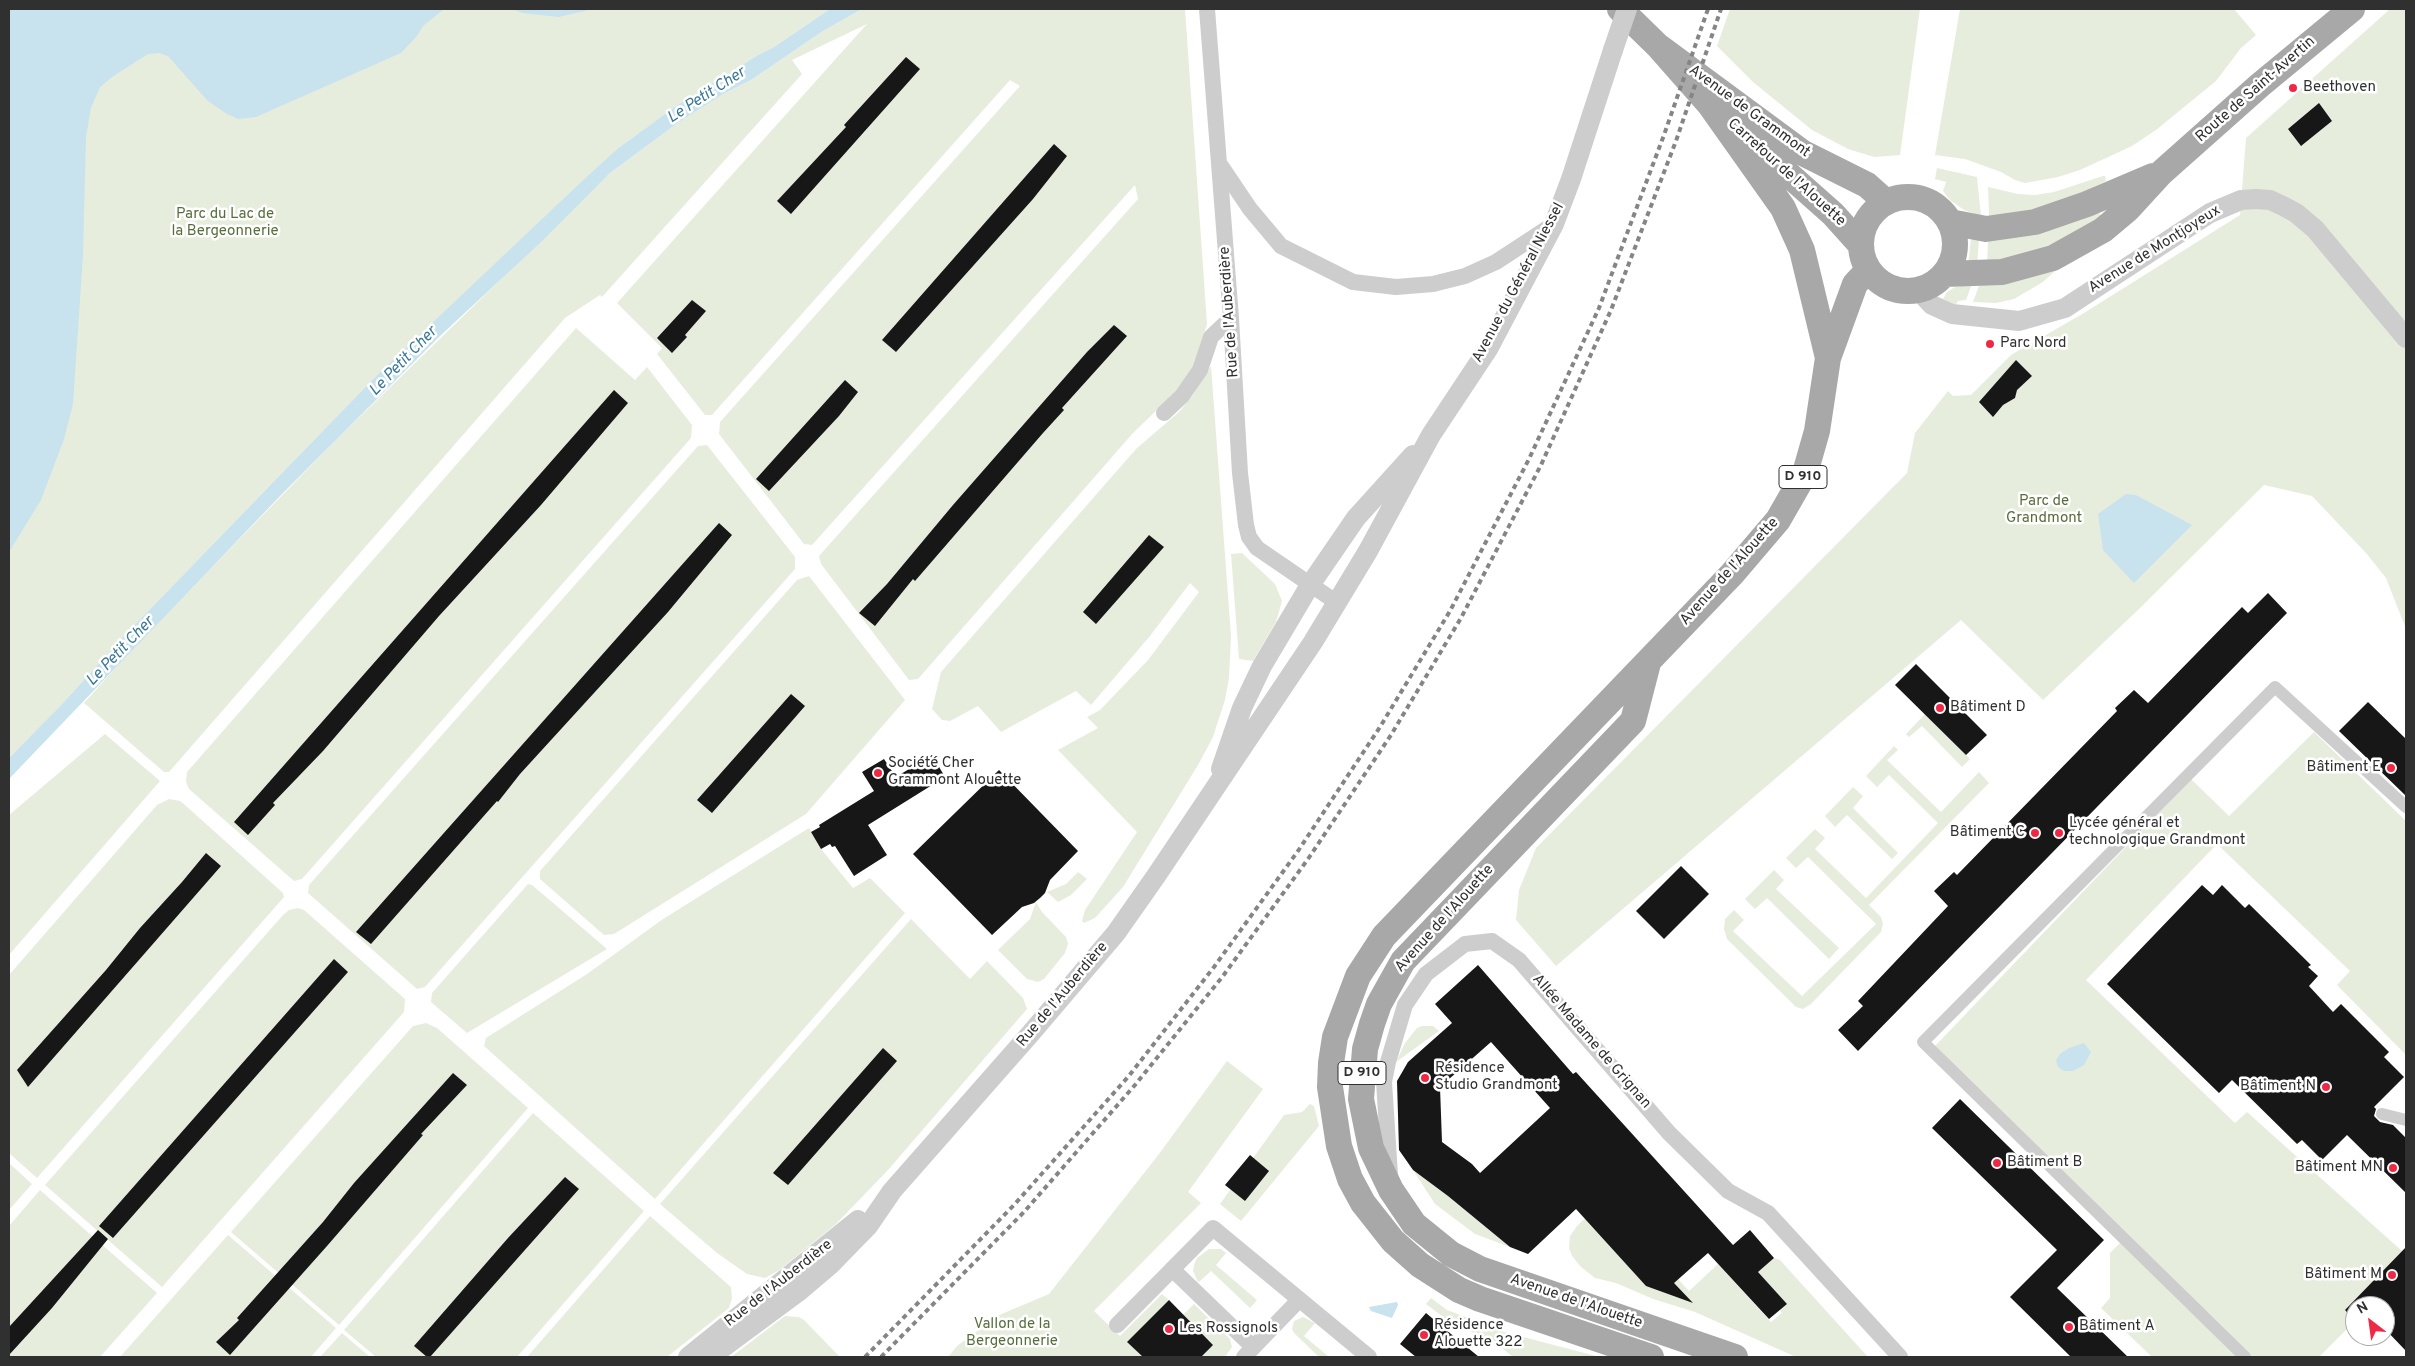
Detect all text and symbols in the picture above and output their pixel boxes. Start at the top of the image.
street label: Route de Saint-Avertin [2193,33,2319,147]
street label: Avenue de Grammont [1685,62,1813,162]
water label: Le Petit Cher [664,64,750,128]
place label: Beethoven [2303,79,2376,97]
marker: Beethoven [2287,82,2299,94]
street label: Carrefour de l'Alouette [1723,115,1849,231]
street label: Avenue du Général Niessel [1469,200,1569,366]
street label: Avenue de Montjoyeux [2086,202,2224,298]
park label: Parc du Lac de la Bergeonnerie [171,206,279,241]
street label: Rue de l'Auberdière [1216,246,1244,378]
water label: Le Petit Cher [366,323,442,401]
place label: Parc Nord [2000,335,2067,353]
marker: Parc Nord [1984,338,1996,350]
road number: D 910 [1779,466,1827,488]
park label: Parc de Grandmont [2006,493,2082,528]
street label: Avenue de l'Alouette [1677,514,1783,630]
water label: Le Petit Cher [83,613,159,691]
place label: Bâtiment D [1950,699,2026,717]
marker: Bâtiment D [1934,702,1946,714]
place label: Société Cher Grammont Alouette [888,755,1021,790]
place label: Bâtiment E [2307,759,2381,777]
marker: Bâtiment E [2385,762,2397,774]
marker: Société Cher Grammont Alouette [872,767,884,779]
place label: Lycée général et technologique Grandmont [2069,815,2245,850]
place label: Bâtiment C [1950,824,2025,842]
marker: Bâtiment C [2029,827,2041,839]
marker: Lycée général et technologique Grandmont [2053,827,2065,839]
street label: Avenue de l'Alouette [1392,861,1498,977]
street label: Rue de l'Auberdière [1014,939,1112,1051]
street label: Allée Madame de Grignan [1528,971,1654,1113]
place label: Résidence Studio Grandmont [1435,1060,1558,1095]
road number: D 910 [1338,1062,1386,1084]
marker: Résidence Studio Grandmont [1419,1072,1431,1084]
place label: Bâtiment N [2240,1078,2316,1096]
marker: Bâtiment N [2320,1081,2332,1093]
place label: Bâtiment B [2007,1154,2082,1172]
marker: Bâtiment B [1991,1157,2003,1169]
place label: Bâtiment MN [2295,1159,2383,1177]
marker: Bâtiment MN [2387,1162,2399,1174]
street label: Rue de l'Auberdière [722,1236,836,1332]
place label: Bâtiment M [2304,1266,2382,1284]
marker: Bâtiment M [2386,1269,2398,1281]
street label: Avenue de l'Alouette [1508,1271,1644,1333]
north arrow [2345,1296,2395,1346]
text: N [2354,1299,2371,1318]
park label: Vallon de la Bergeonnerie [966,1316,1058,1351]
place label: Résidence Alouette 322 [1434,1317,1522,1352]
place label: Bâtiment A [2079,1318,2155,1336]
place label: Les Rossignols [1179,1320,1278,1338]
marker: Bâtiment A [2063,1321,2075,1333]
marker: Les Rossignols [1163,1323,1175,1335]
marker: Résidence Alouette 322 [1418,1329,1430,1341]

